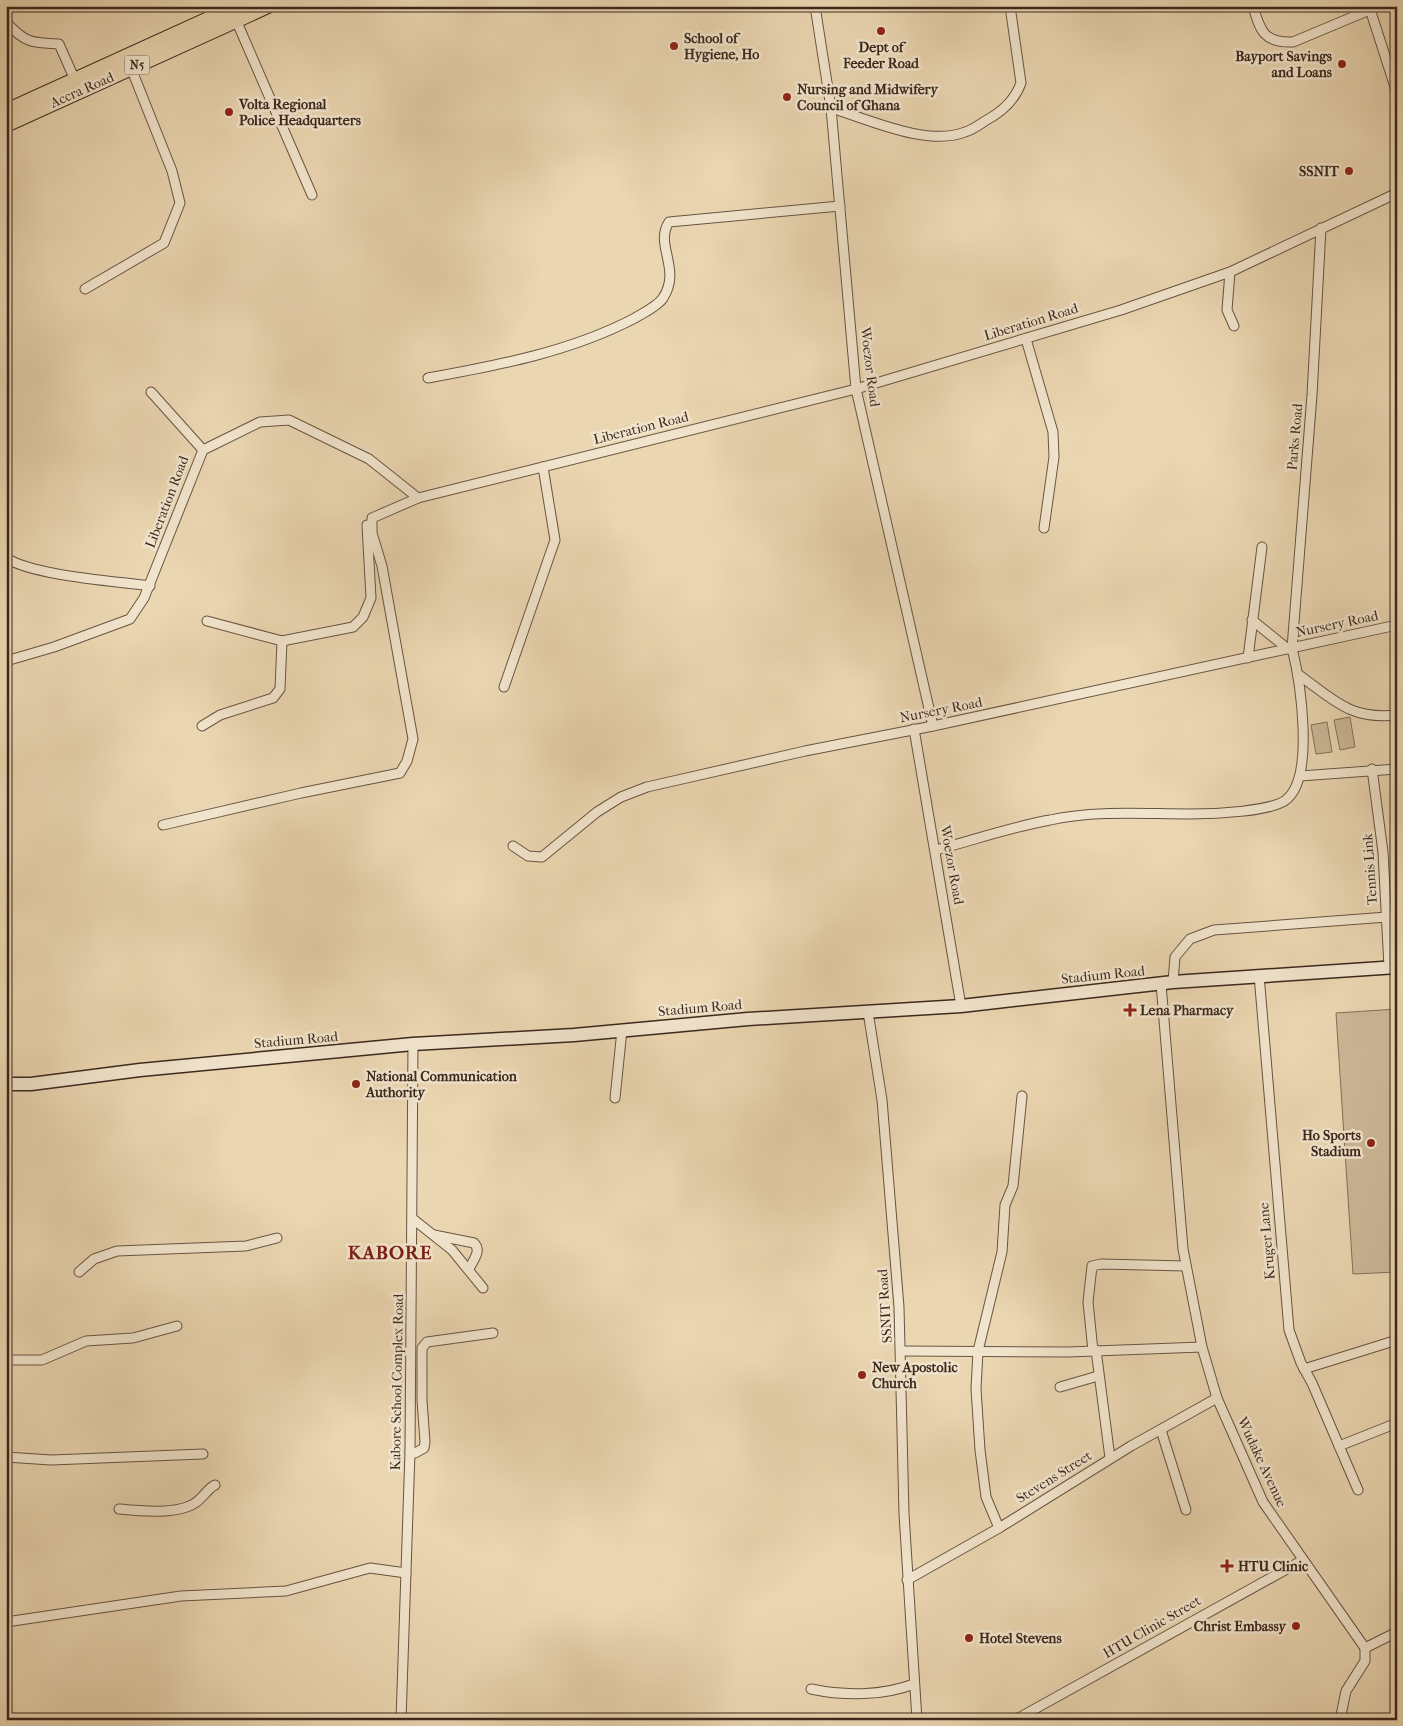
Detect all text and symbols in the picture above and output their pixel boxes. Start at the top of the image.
marker: Dept of Feeder Road [875,25,887,37]
place label: School of Hygiene, Ho [684,30,759,63]
place label: Dept of Feeder Road [842,39,920,72]
marker: School of Hygiene, Ho [668,40,680,52]
place label: Bayport Savings and Loans [1235,48,1333,81]
road number: N5 [124,56,150,74]
marker: Bayport Savings and Loans [1336,58,1348,70]
street label: Accra Road [47,68,117,112]
place label: Nursing and Midwifery Council of Ghana [797,81,940,114]
marker: Nursing and Midwifery Council of Ghana [781,91,793,103]
place label: Volta Regional Police Headquarters [238,96,362,129]
marker: Volta Regional Police Headquarters [223,106,235,118]
place label: SSNIT [1299,163,1340,180]
marker: SSNIT [1343,165,1355,177]
street label: Liberation Road [982,300,1080,344]
street label: Woezor Road [857,325,883,408]
street label: Parks Road [1284,402,1306,471]
street label: Liberation Road [592,408,691,448]
street label: Liberation Road [142,453,193,551]
street label: Nursery Road [1294,607,1380,641]
street label: Nursery Road [898,694,984,726]
street label: Woezor Road [936,823,967,906]
street label: Tennis Link [1359,832,1381,905]
street label: Stadium Road [1060,962,1146,988]
street label: Stadium Road [657,996,743,1020]
place label: Lena Pharmacy [1140,1002,1235,1019]
marker: Lena Pharmacy [1124,1004,1136,1016]
street label: Stadium Road [253,1028,339,1052]
place label: National Communication Authority [365,1068,518,1101]
marker: National Communication Authority [350,1078,362,1090]
place label: Ho Sports Stadium [1302,1127,1362,1160]
marker: Ho Sports Stadium [1365,1137,1377,1149]
street label: Kruger Lane [1255,1202,1279,1280]
district label: KABORE [348,1242,432,1264]
street label: SSNIT Road [874,1268,896,1344]
street label: Kabore School Complex Road [387,1293,407,1470]
place label: New Apostolic Church [872,1359,958,1392]
marker: New Apostolic Church [856,1369,868,1381]
street label: Wudake Avenue [1233,1413,1290,1510]
street label: Stevens Street [1013,1447,1095,1507]
place label: HTU Clinic [1238,1558,1309,1575]
marker: HTU Clinic [1220,1559,1234,1573]
street label: HTU Clinic Street [1100,1592,1204,1662]
place label: Christ Embassy [1194,1618,1288,1635]
marker: Christ Embassy [1290,1620,1302,1632]
place label: Hotel Stevens [979,1630,1062,1647]
marker: Hotel Stevens [963,1632,975,1644]

